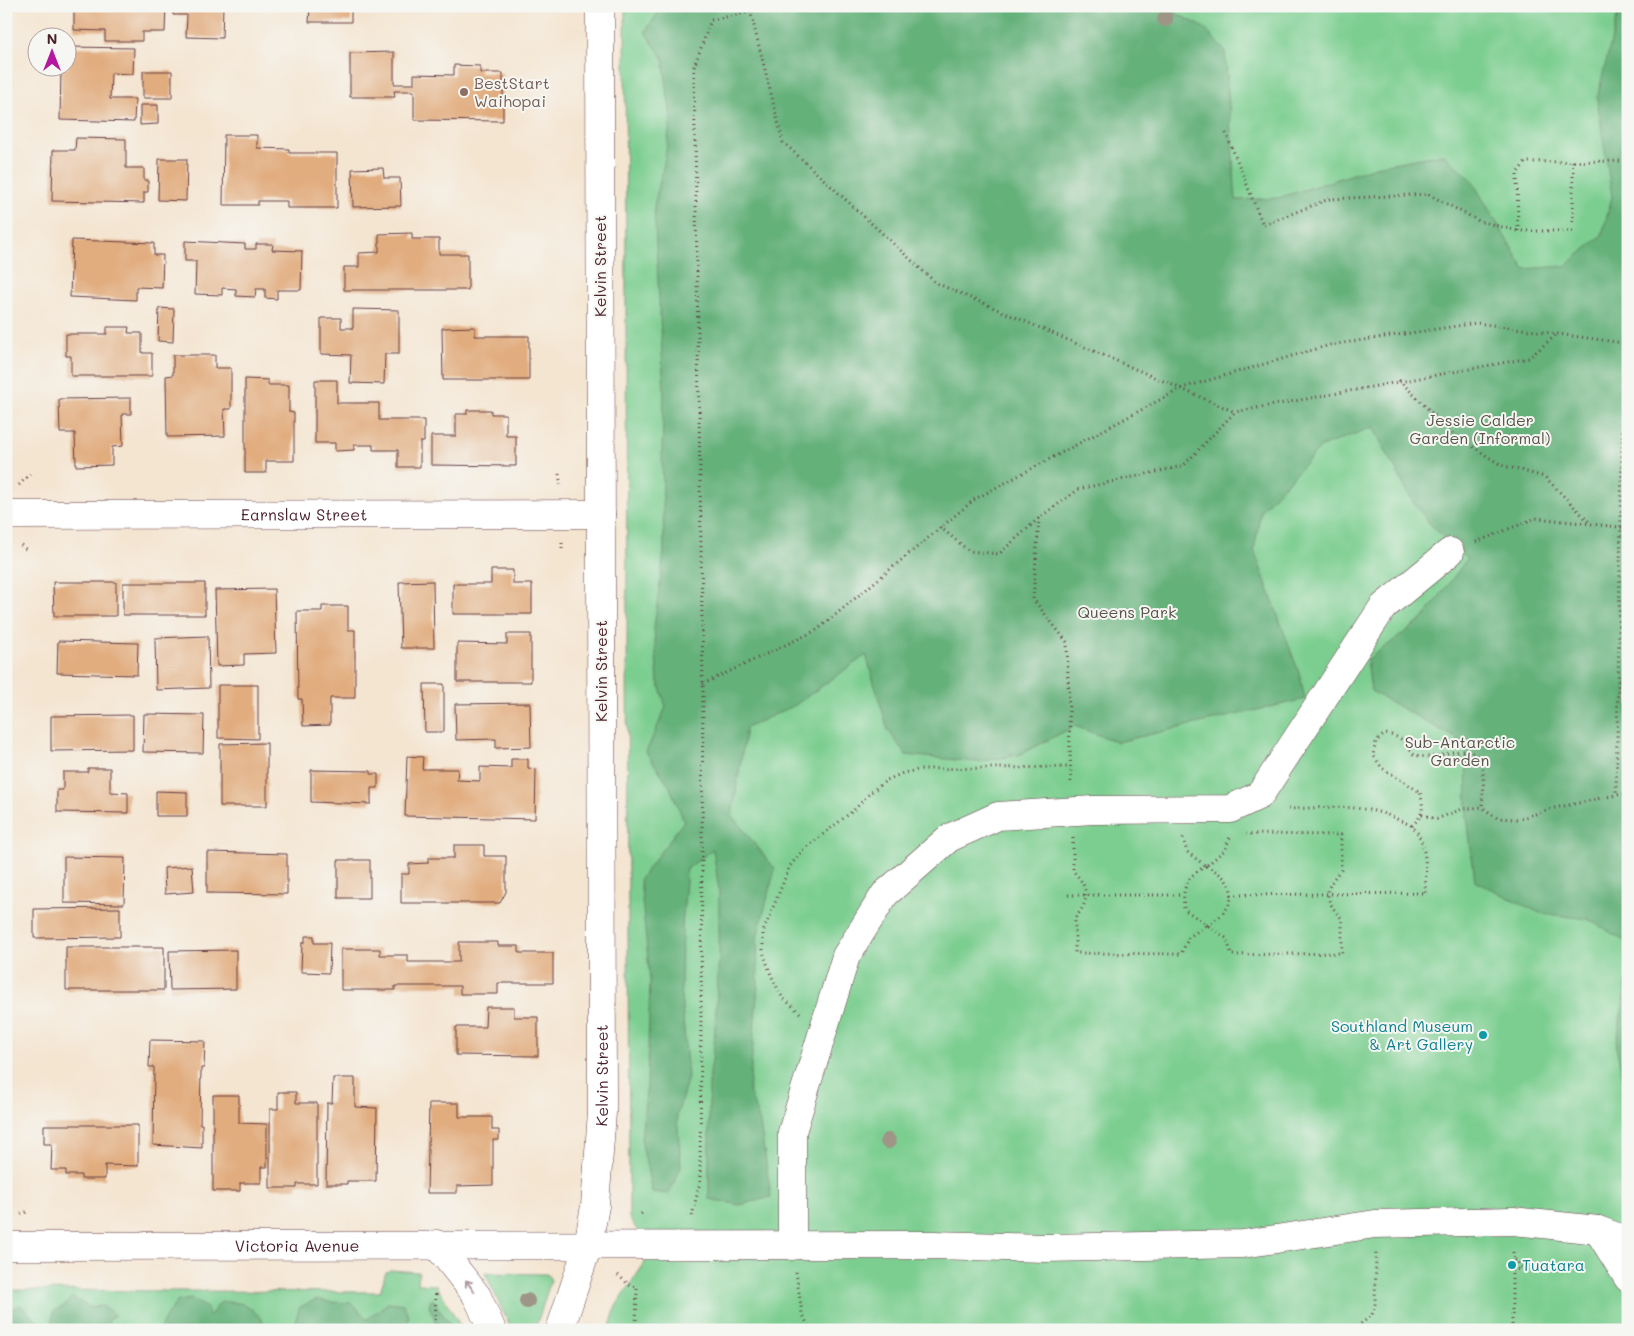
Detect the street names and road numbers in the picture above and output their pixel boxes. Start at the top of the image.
street label: Kelvin Street [589,215,610,317]
street label: Earnslaw Street [241,503,367,525]
street label: Kelvin Street [590,620,611,722]
street label: Kelvin Street [590,1024,612,1127]
street label: Victoria Avenue [235,1235,359,1256]

